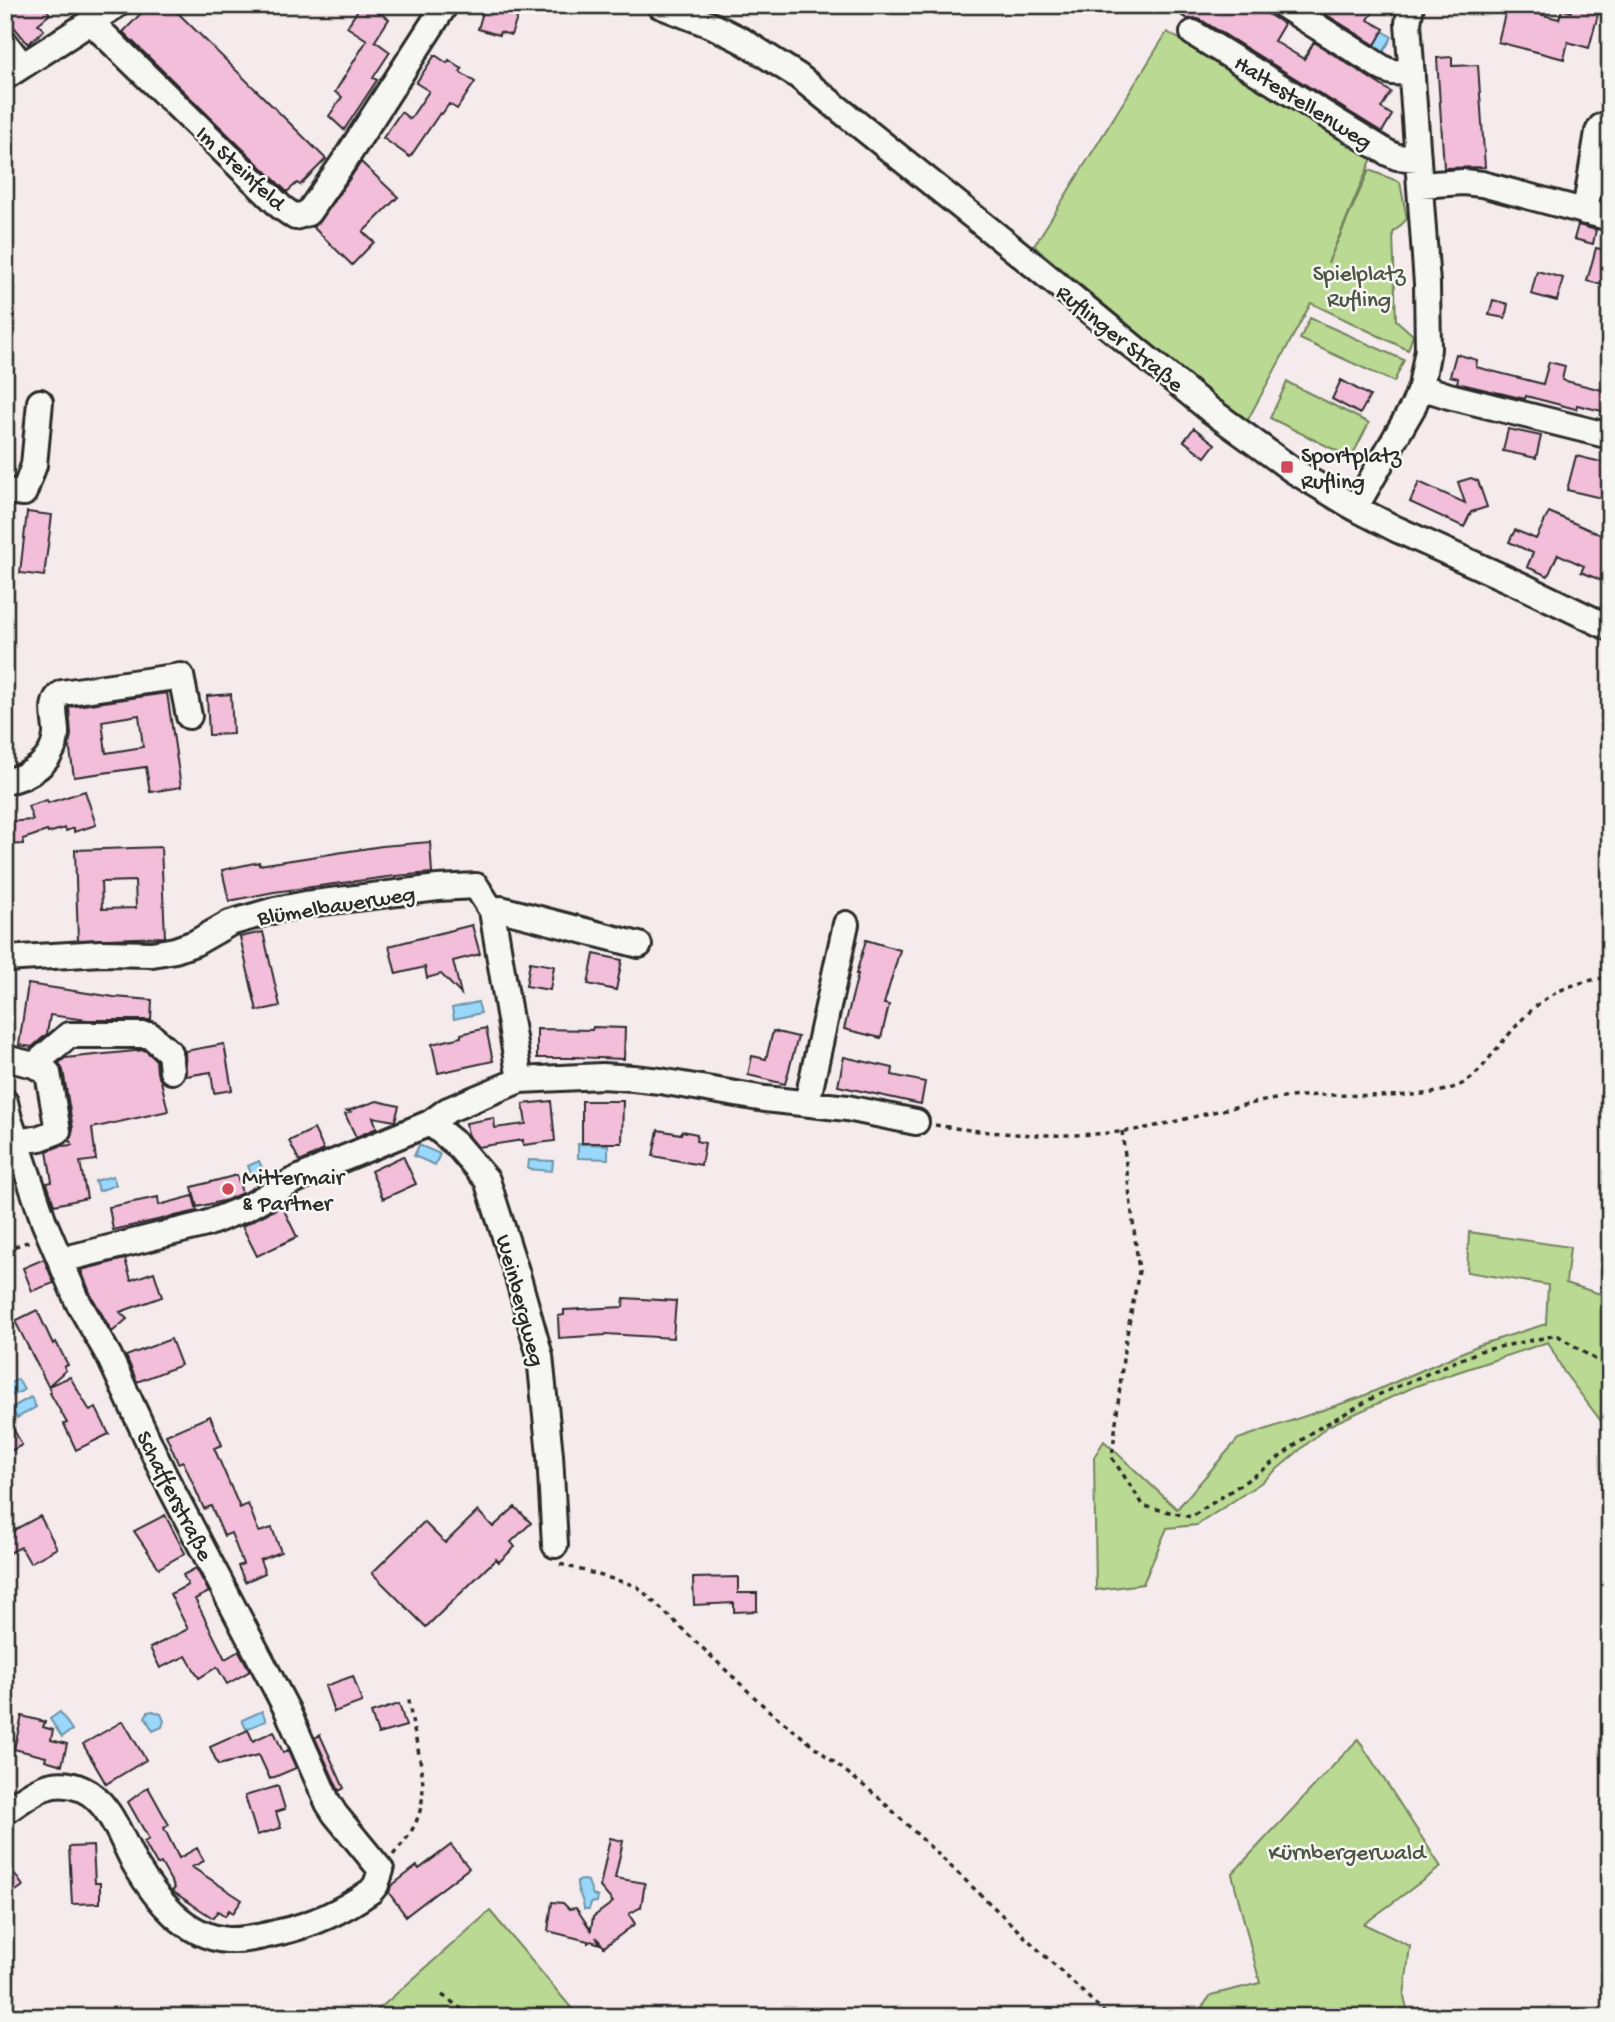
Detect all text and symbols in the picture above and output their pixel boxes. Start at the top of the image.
street label: Haltestellenweg [1228,51,1376,157]
street label: Im Steinfeld [189,121,291,219]
park label: Spielplatz Rufling [1313,262,1406,315]
street label: Ruflinger Straße [1050,280,1189,400]
place label: Sportplatz Rufling [1301,444,1402,497]
marker: Sportplatz Rufling [1279,459,1295,475]
street label: Blümelbauerweg [255,882,417,933]
place label: Mittermair & Partner [242,1166,346,1219]
marker: Mittermair & Partner [220,1181,236,1197]
street label: Weinbergweg [488,1232,549,1370]
street label: Schafferstraße [129,1427,218,1567]
park label: Kürnbergerwald [1269,1841,1427,1868]

